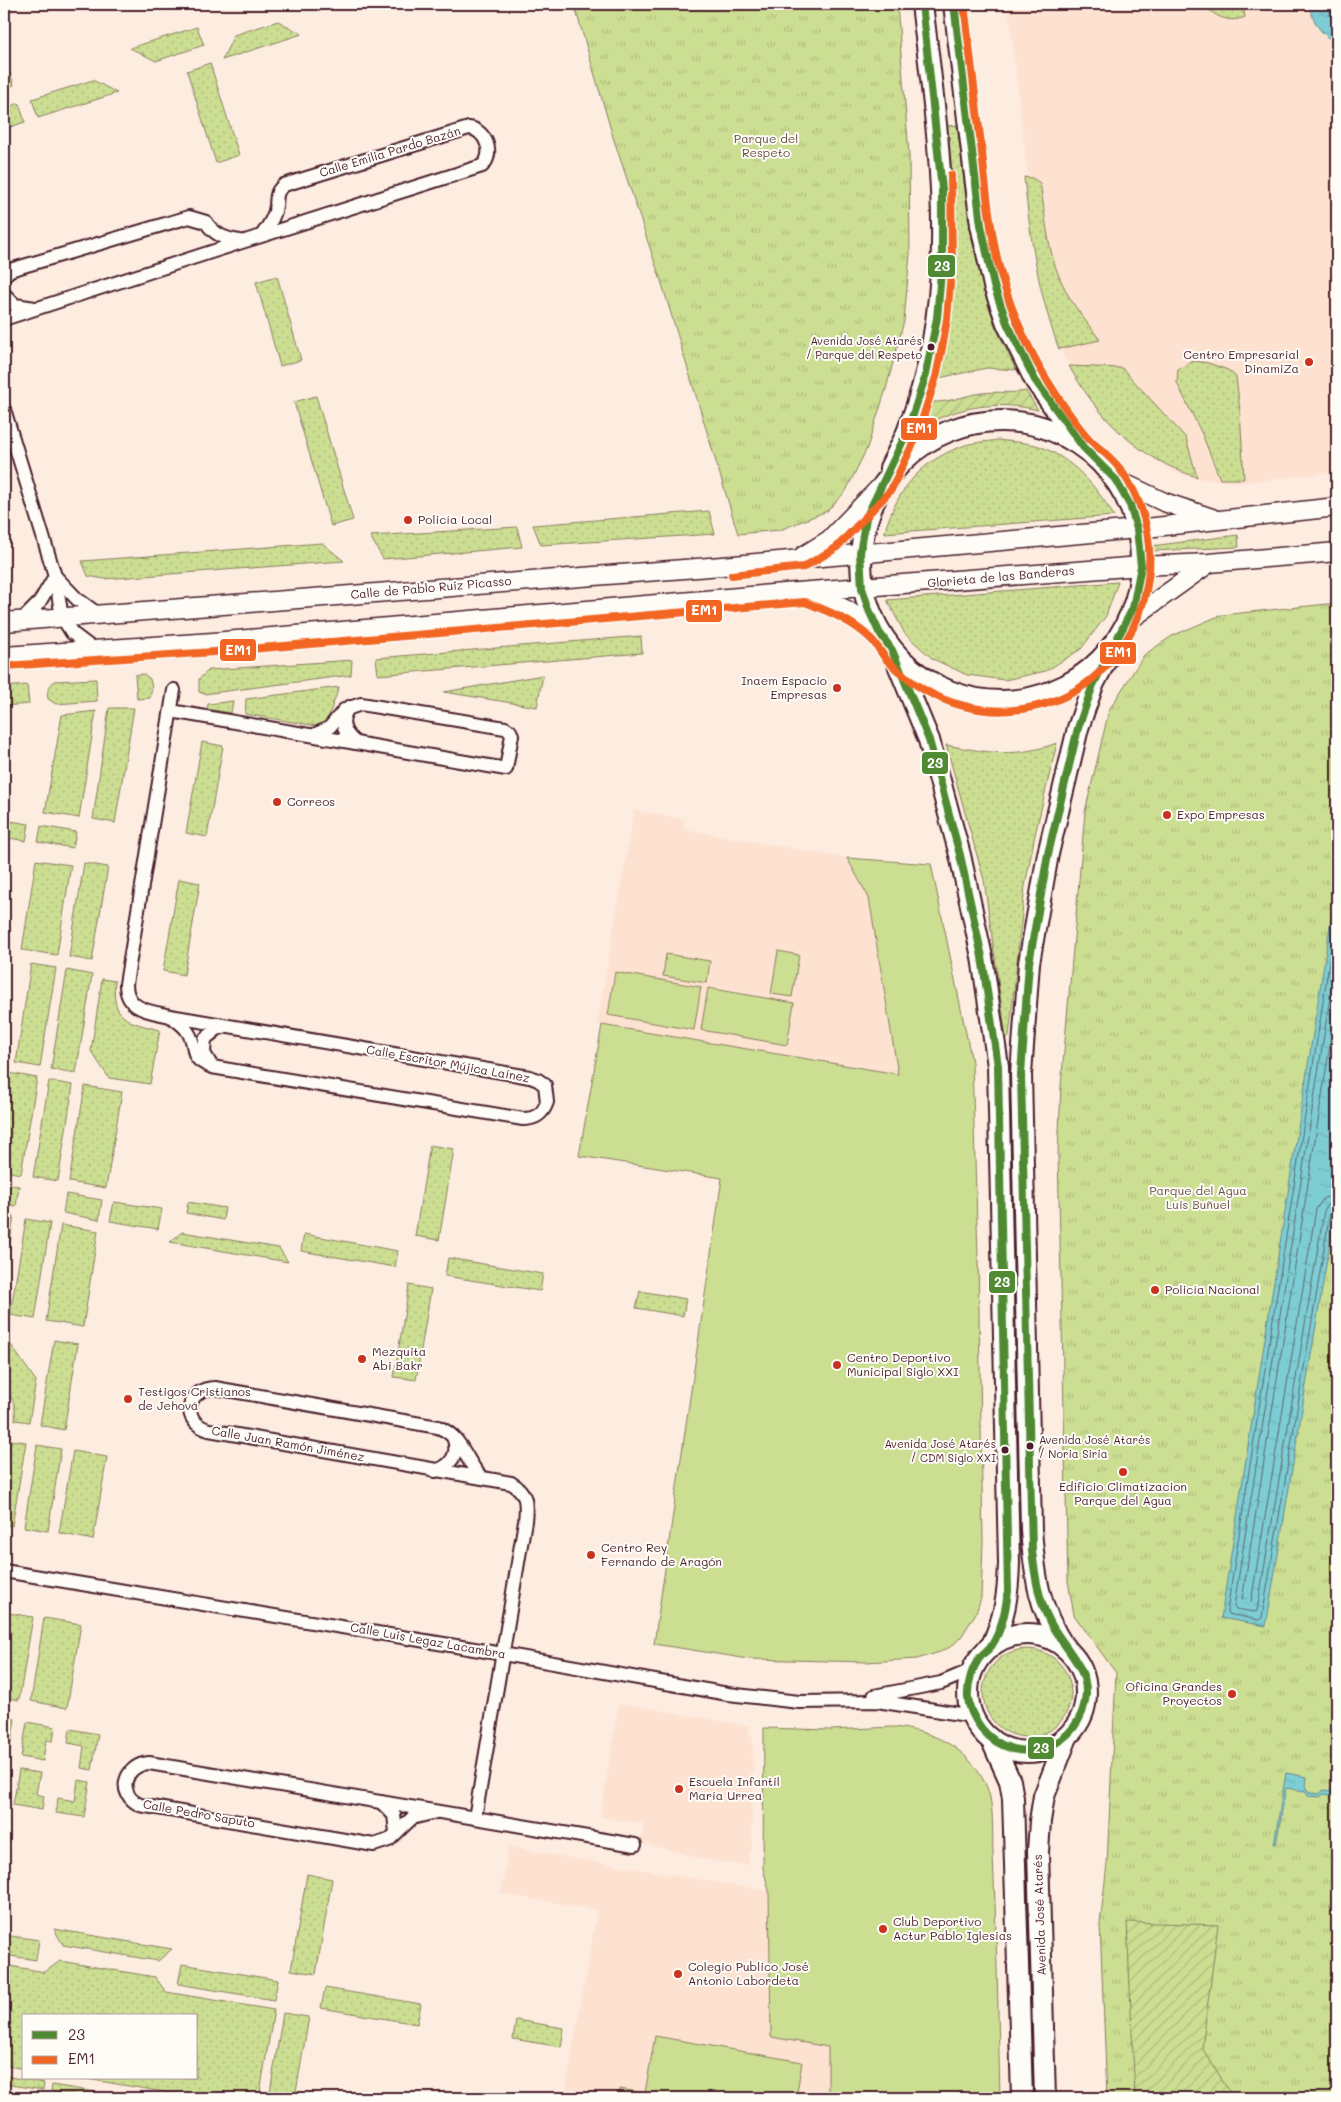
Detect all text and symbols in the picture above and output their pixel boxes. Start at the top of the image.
street label: Calle Emilia Pardo Bazán [317,122,462,180]
park label: Parque del Respeto [734,130,798,160]
line badge: 23 [927,254,956,278]
text: 23 [934,256,950,275]
place label: Avenida José Atarés / Parque del Respeto [806,333,922,362]
marker: Avenida José Atarés / Parque del Respeto [926,342,936,352]
place label: Centro Empresarial DinamiZa [1183,346,1299,376]
marker: Centro Empresarial DinamiZa [1303,356,1315,368]
line badge: EM1 [900,417,938,441]
text: EM1 [906,418,932,437]
place label: Policía Local [418,511,492,527]
marker: Policía Local [402,514,414,526]
street label: Glorieta de las Banderas [927,562,1075,590]
street label: Calle de Pablo Ruiz Picasso [350,572,512,602]
line badge: EM1 [685,599,723,623]
text: EM1 [691,600,717,619]
line badge: EM1 [219,638,257,662]
text: EM1 [225,640,251,659]
line badge: EM1 [1099,641,1137,665]
text: EM1 [1105,642,1131,661]
place label: Inaem Espacio Empresas [741,672,827,702]
marker: Inaem Espacio Empresas [831,682,843,694]
line badge: 23 [921,751,949,775]
text: 23 [927,753,943,772]
place label: Correos [287,793,335,809]
marker: Correos [271,796,283,808]
place label: Expo Empresas [1177,806,1265,822]
marker: Expo Empresas [1161,809,1173,821]
street label: Calle Escritor Mújica Laínez [365,1041,531,1085]
park label: Parque del Agua Luis Buñuel [1149,1182,1247,1212]
line badge: 23 [988,1270,1016,1294]
text: 23 [994,1272,1010,1291]
place label: Policía Nacional [1165,1281,1260,1297]
marker: Policía Nacional [1149,1284,1161,1296]
place label: Mezquita Abi Bakr [372,1343,426,1373]
place label: Centro Deportivo Municipal Siglo XXI [847,1349,958,1379]
marker: Mezquita Abi Bakr [356,1353,368,1365]
marker: Centro Deportivo Municipal Siglo XXI [831,1359,843,1371]
place label: Testigos Cristianos de Jehová [138,1383,251,1413]
marker: Testigos Cristianos de Jehová [122,1393,134,1405]
street label: Calle Juan Ramón Jiménez [211,1422,366,1464]
place label: Avenida José Atarés / Noria Siria [1039,1432,1150,1461]
place label: Avenida José Atarés / CDM Siglo XXI [885,1436,996,1465]
marker: Avenida José Atarés / Noria Siria [1025,1441,1035,1451]
marker: Avenida José Atarés / CDM Siglo XXI [1000,1445,1010,1455]
marker: Edificio Climatizacion Parque del Agua [1117,1466,1129,1478]
place label: Edificio Climatizacion Parque del Agua [1059,1478,1187,1508]
place label: Centro Rey Fernando de Aragón [601,1539,722,1569]
marker: Centro Rey Fernando de Aragón [585,1549,597,1561]
street label: Calle Luis Legaz Lacambra [349,1618,507,1662]
place label: Oficina Grandes Proyectos [1126,1678,1222,1708]
marker: Oficina Grandes Proyectos [1226,1688,1238,1700]
line badge: 23 [1027,1736,1055,1760]
text: 23 [1033,1738,1049,1757]
place label: Escuela Infantil María Urrea [689,1773,780,1803]
marker: Escuela Infantil María Urrea [673,1783,685,1795]
street label: Calle Pedro Saputo [142,1795,256,1831]
street label: Avenida José Atarés [1029,1854,1049,1976]
place label: Club Deportivo Actur Pablo Iglesias [893,1913,1012,1943]
marker: Club Deportivo Actur Pablo Iglesias [877,1923,889,1935]
place label: Colegio Publico José Antonio Labordeta [688,1958,809,1988]
marker: Colegio Publico José Antonio Labordeta [672,1968,684,1980]
legend [22,2014,198,2080]
text: 23 [68,2024,85,2044]
text: EM1 [68,2048,95,2068]

